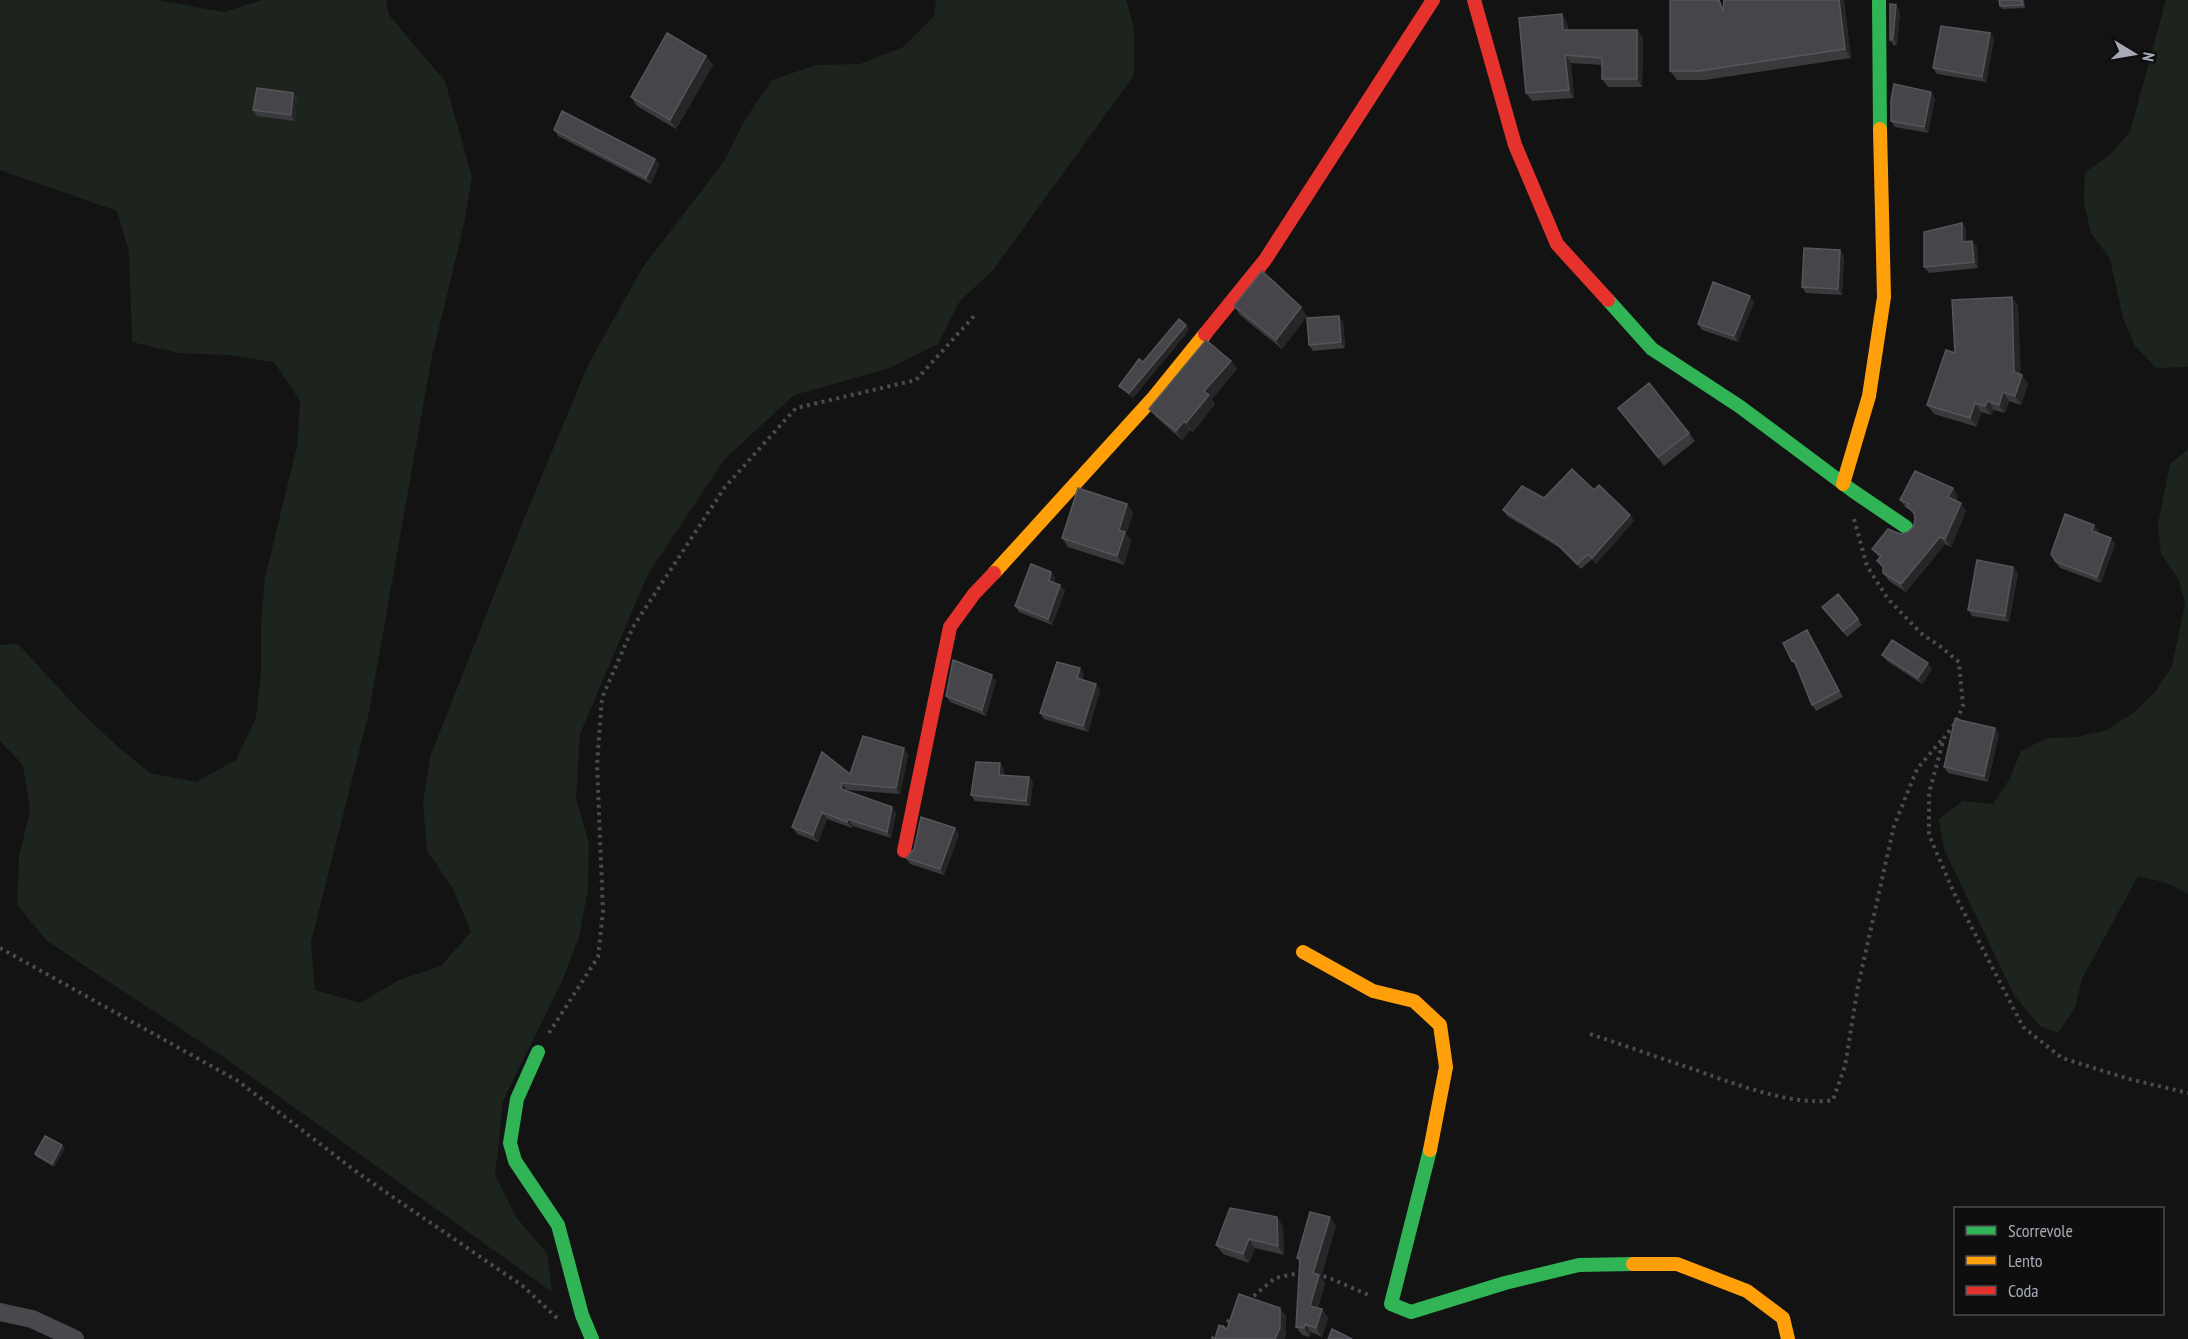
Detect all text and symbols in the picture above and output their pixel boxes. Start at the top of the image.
north arrow [2104,24,2164,84]
text: N [2138,51,2159,63]
legend [1954,1207,2164,1315]
text: Scorrevole [2008,1219,2073,1242]
text: Lento [2008,1249,2043,1272]
text: Coda [2008,1279,2039,1302]

